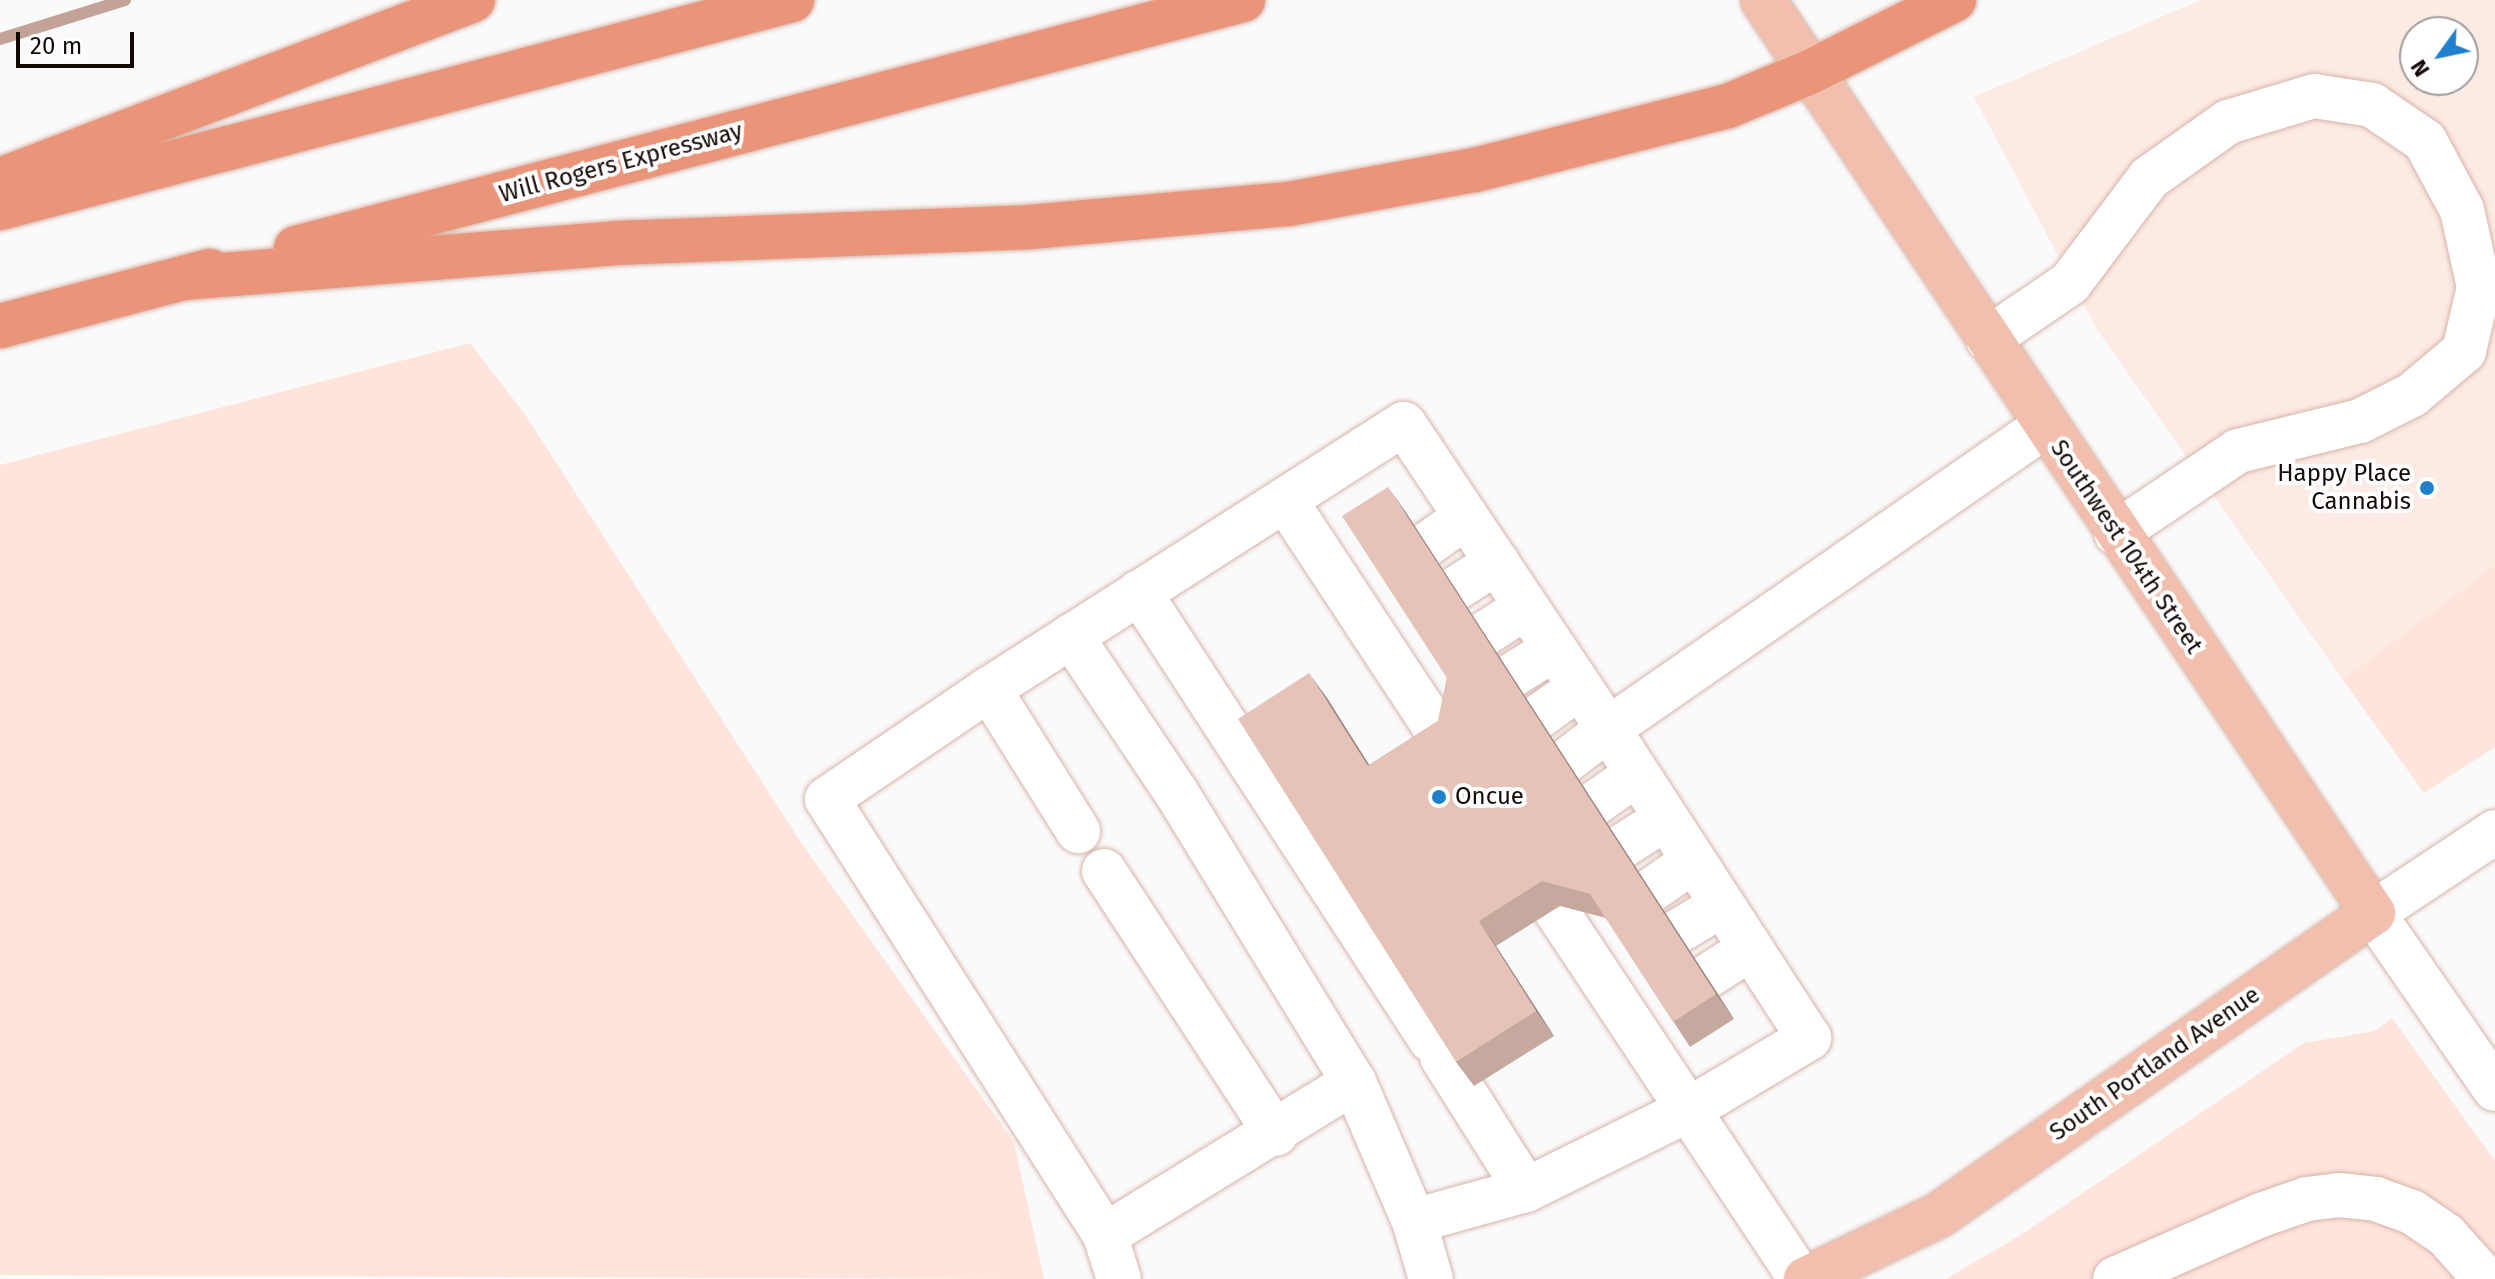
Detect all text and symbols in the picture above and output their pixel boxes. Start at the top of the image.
scale bar [20,16,138,66]
north arrow [2399,16,2479,96]
text: 20 m [30,32,82,60]
text: N [2405,55,2435,82]
street label: Will Rogers Expressway [496,117,746,209]
street label: Southwest 104th Street [2044,435,2208,659]
place label: Happy Place Cannabis [2277,460,2411,516]
marker: Happy Place Cannabis [2418,479,2436,497]
place label: Oncue [1455,783,1524,811]
marker: Oncue [1430,788,1448,806]
street label: South Portland Avenue [2045,981,2265,1147]

